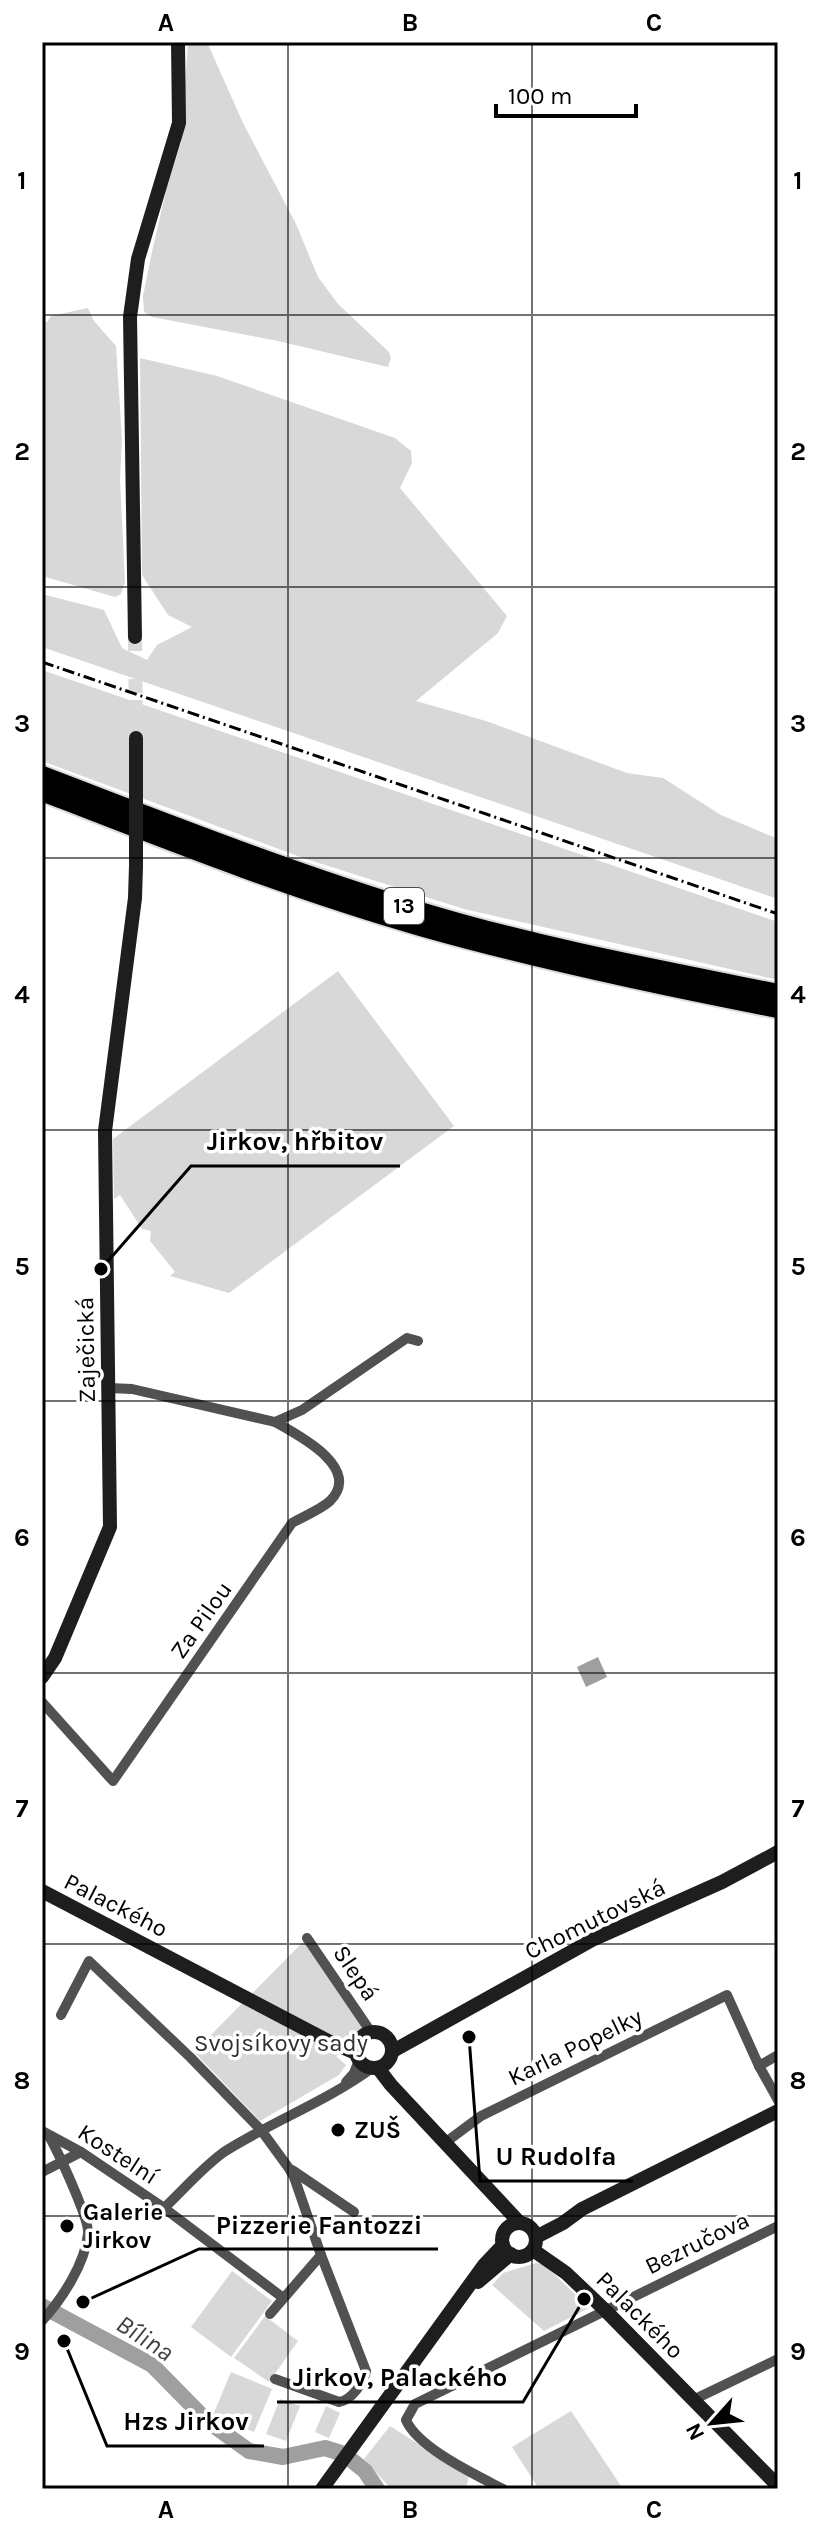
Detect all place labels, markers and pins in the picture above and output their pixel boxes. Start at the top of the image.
callout: Jirkov, hřbitov [191,1116,400,1166]
place label: ZUŠ [354,2115,401,2144]
marker: ZUŠ [329,2121,347,2139]
callout: U Rudolfa [480,2131,633,2181]
place label: Galerie Jirkov [83,2198,163,2254]
callout: Pizzerie Fantozzi [199,2199,438,2249]
marker: Galerie Jirkov [58,2217,76,2235]
callout: Jirkov, Palackého [277,2352,523,2402]
callout: Hzs Jirkov [107,2396,264,2446]

